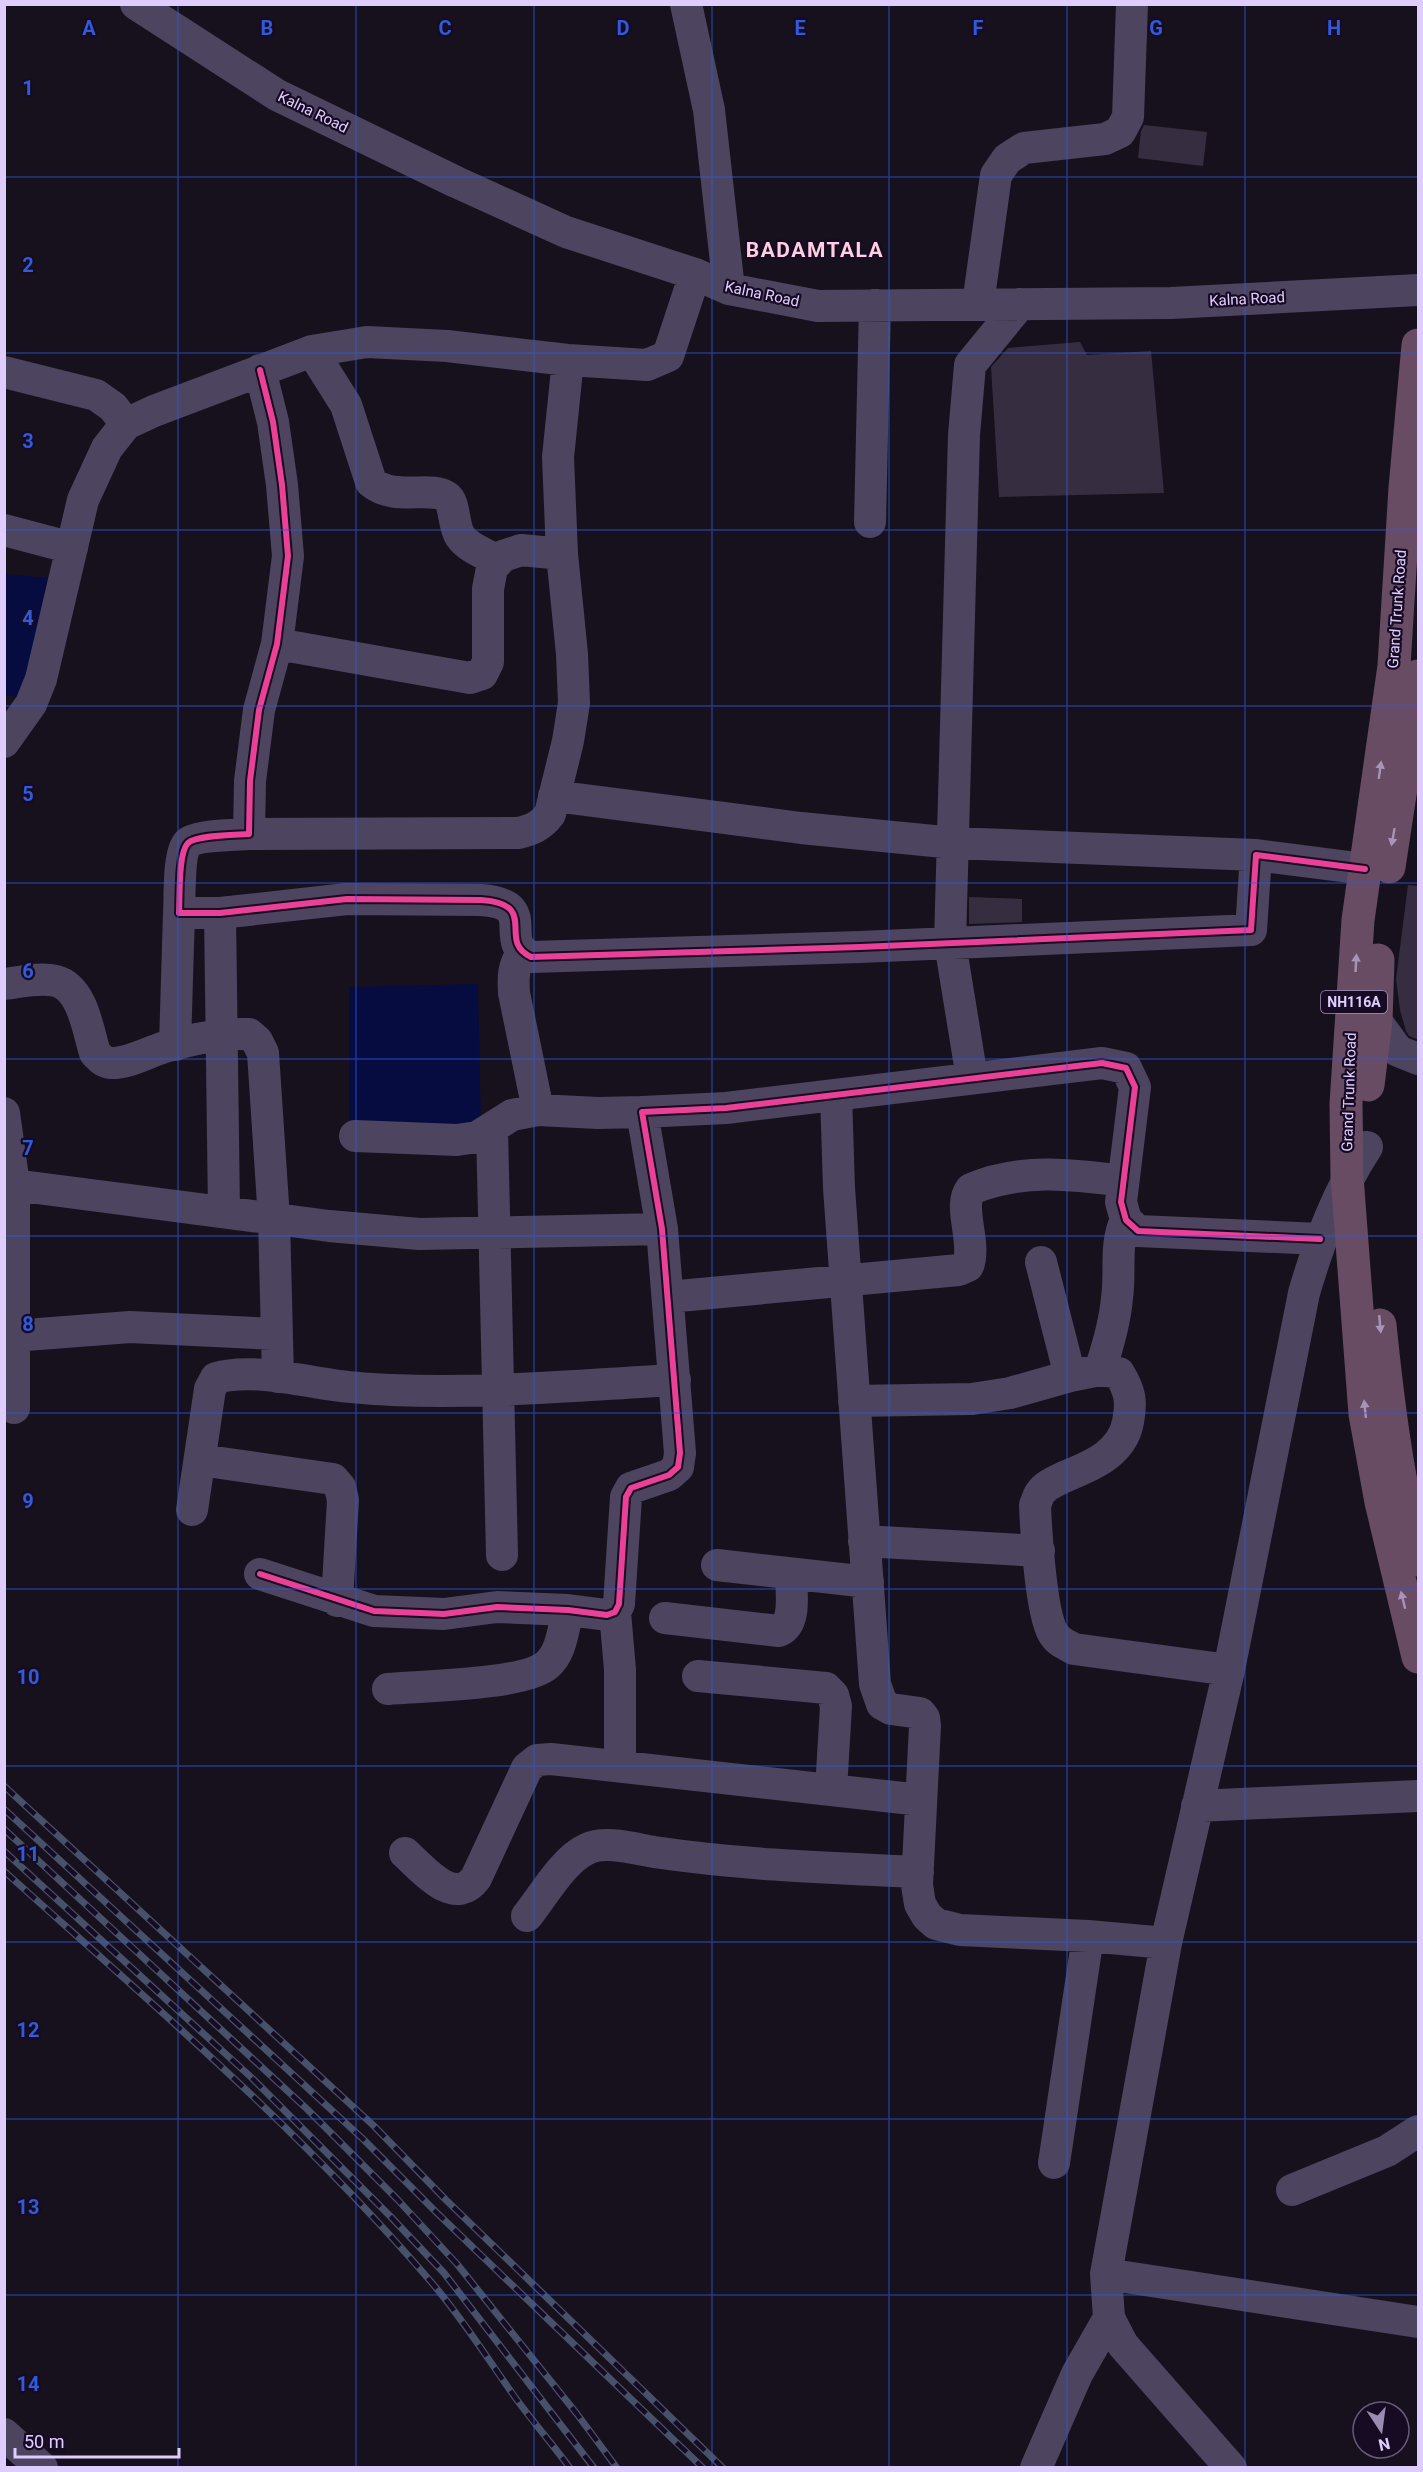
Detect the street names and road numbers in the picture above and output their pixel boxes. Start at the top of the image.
street label: Kalna Road [275,87,351,137]
street label: Kalna Road [723,277,801,311]
street label: Kalna Road [1209,288,1285,310]
street label: Grand Trunk Road [1384,549,1410,669]
road number: NH116A [1321,991,1387,1013]
street label: Grand Trunk Road [1338,1032,1360,1152]

